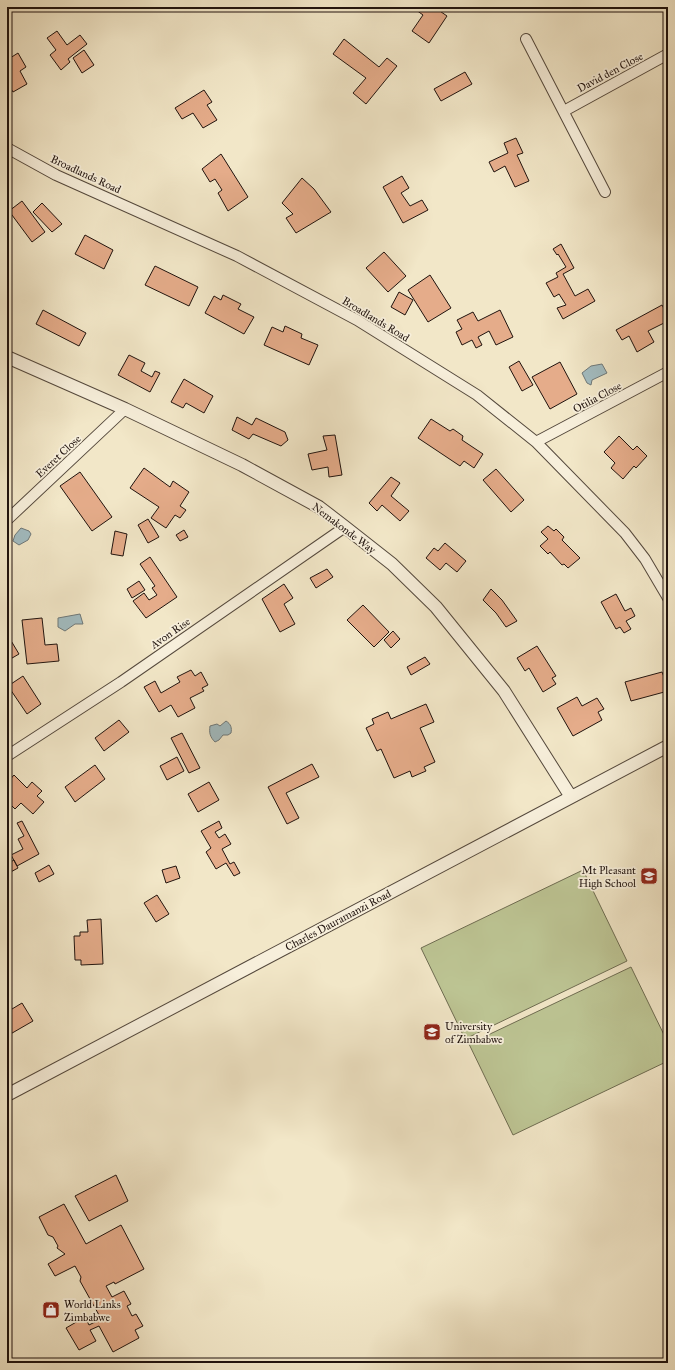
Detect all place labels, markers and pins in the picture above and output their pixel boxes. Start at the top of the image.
place label: Mt Pleasant High School [579,864,636,890]
school or university icon: Mt Pleasant High School [639,866,659,886]
place label: University of Zimbabwe [445,1020,503,1046]
school or university icon: University of Zimbabwe [422,1022,442,1042]
place label: World Links Zimbabwe [64,1298,121,1324]
shop icon: World Links Zimbabwe [41,1300,61,1320]

